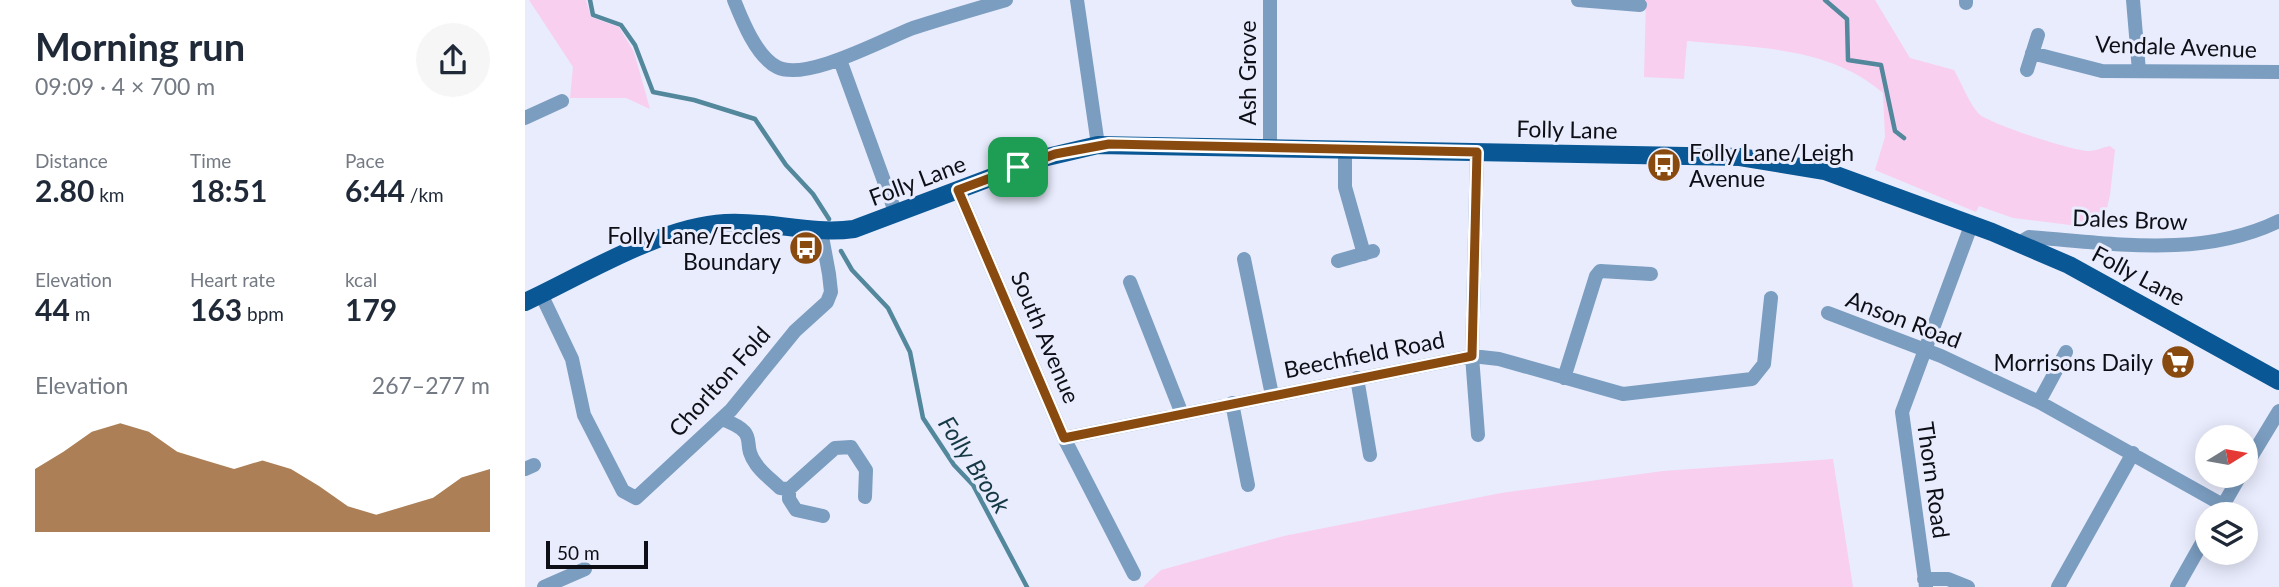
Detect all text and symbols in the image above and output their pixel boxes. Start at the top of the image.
street label: Ash Grove [1233,20,1261,126]
text: Morning run [35,23,245,69]
button: share [416,23,490,97]
street label: Vendale Avenue [2095,29,2257,63]
text: 09:09 · 4 × 700 m [35,72,215,100]
street label: Folly Lane [1516,114,1618,144]
pin [988,137,1048,197]
place label: Folly Lane/Leigh Avenue [1689,138,1854,192]
bus stop icon: Folly Lane/Leigh Avenue [1645,146,1683,184]
icon: arrive [999,148,1037,186]
text: Distance [35,149,108,172]
text: Time [190,149,231,172]
text: Pace [345,149,384,172]
street label: Folly Lane [865,149,969,211]
text: 2.80 [35,172,94,208]
text: 18:51 [190,172,267,208]
text: 6:44 [345,172,405,208]
text: km [94,183,124,206]
text: /km [405,183,444,206]
street label: Dales Brow [2072,203,2188,235]
place label: Folly Lane/Eccles Boundary [607,221,781,275]
bus stop icon: Folly Lane/Eccles Boundary [787,229,825,267]
street label: Folly Lane [2088,239,2190,311]
street label: South Avenue [1006,267,1086,407]
text: Elevation [35,268,112,291]
text: Heart rate [190,268,275,291]
text: kcal [345,268,377,291]
street label: Anson Road [1842,284,1966,354]
text: 44 [35,291,70,327]
text: 163 [190,291,242,327]
text: 179 [345,291,397,327]
text: m [70,302,90,325]
text: bpm [242,302,284,325]
street label: Chorlton Fold [662,320,776,442]
street label: Beechfield Road [1281,325,1447,383]
supermarket icon: Morrisons Daily [2159,343,2197,381]
place label: Morrisons Daily [1994,348,2153,376]
text: Elevation [35,371,128,399]
text: 267–277 m [372,371,490,399]
water label: Folly Brook [933,410,1017,518]
street label: Thorn Road [1912,420,1956,540]
north arrow [2195,425,2257,488]
map controls [2195,425,2258,565]
button: layers [2195,502,2258,565]
scale bar [546,538,647,570]
text: 50 m [557,541,600,564]

